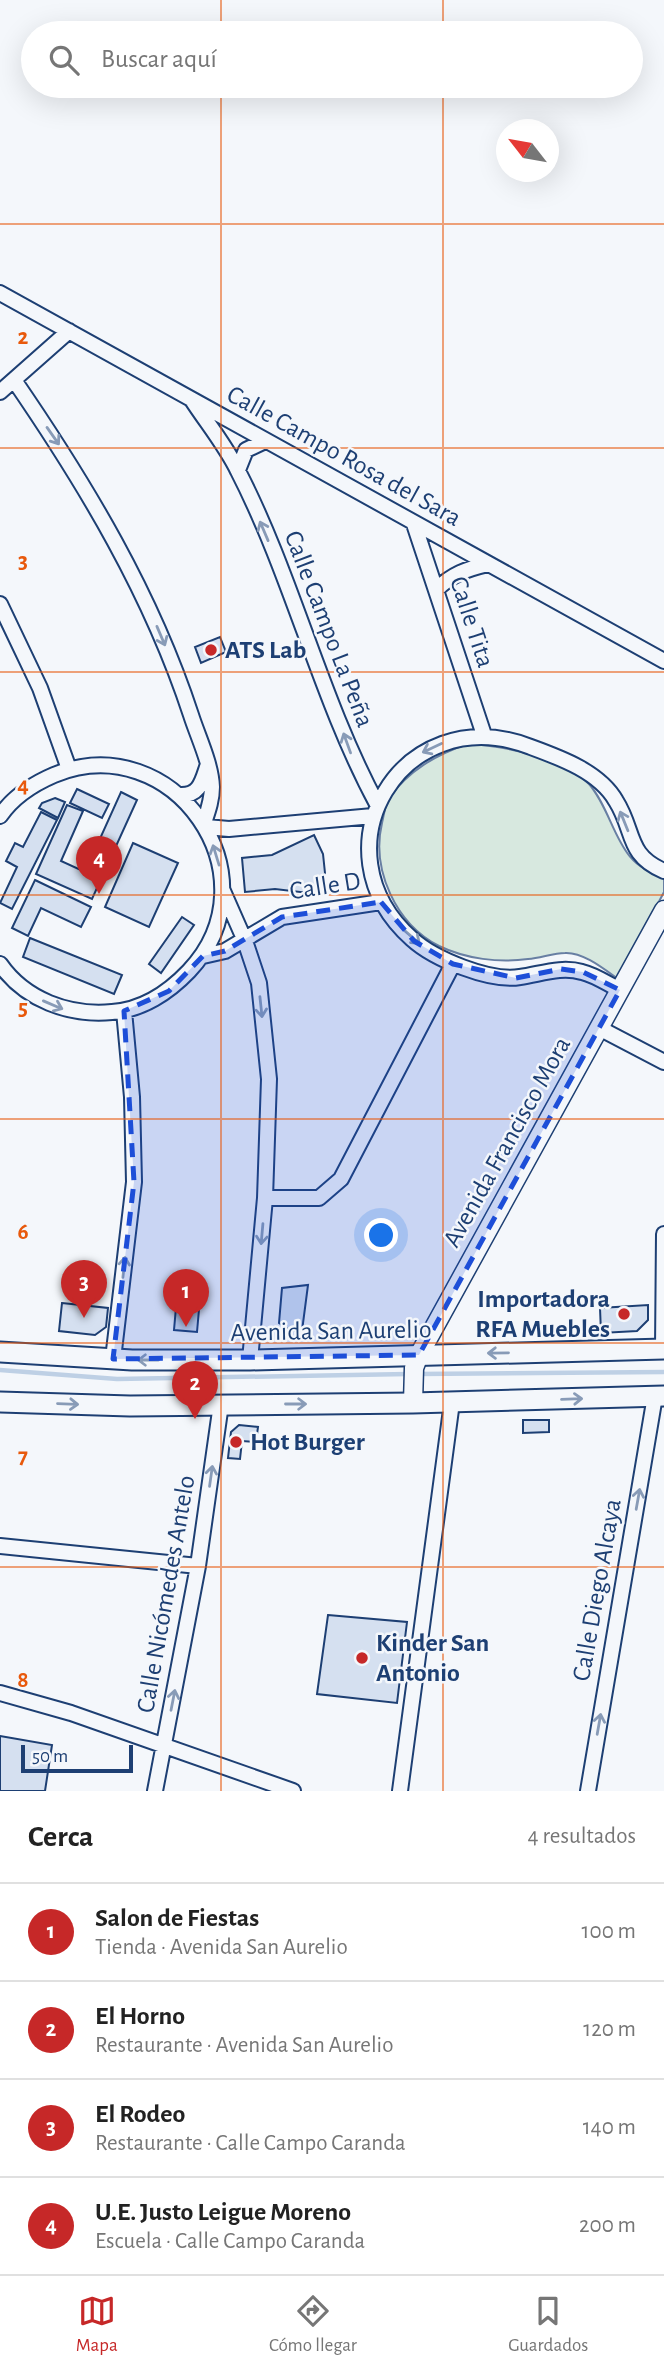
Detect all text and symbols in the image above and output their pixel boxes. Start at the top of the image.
search box [21,21,643,98]
icon: search [45,41,83,79]
text: Buscar aquí [101,46,217,72]
north arrow [496,119,559,182]
text: 2 [18,326,29,349]
street label: Calle Campo Rosa del Sara [223,381,465,531]
one-way arrow [46,426,60,445]
one-way arrow [257,521,270,542]
street label: Calle Campo La Peña [280,527,378,731]
text: 3 [18,550,28,573]
street label: Calle Tita [445,573,499,671]
one-way arrow [155,624,168,646]
place label: ATS Lab [225,637,306,663]
marker: ATS Lab [203,642,219,658]
one-way arrow [340,732,352,754]
one-way arrow [422,742,443,756]
text: 4 [17,774,29,797]
one-way arrow [617,810,630,832]
pin: 4 [76,836,122,894]
one-way arrow [209,844,222,866]
street label: Calle D [288,868,362,904]
one-way arrow [402,929,420,945]
one-way arrow [255,995,268,1018]
text: 5 [18,997,28,1020]
one-way arrow [42,999,63,1012]
street label: Avenida Francisco Mora [438,1033,576,1251]
your location [364,1218,398,1252]
text: 6 [17,1221,29,1244]
one-way arrow [255,1222,268,1245]
one-way arrow [118,1256,131,1279]
pin: 3 [61,1260,107,1318]
pin: 1 [163,1269,209,1327]
place label: Importadora RFA Muebles [475,1286,610,1342]
marker: Importadora RFA Muebles [616,1306,632,1322]
street label: Avenida San Aurelio [230,1316,432,1346]
one-way arrow [487,1346,510,1360]
one-way arrow [137,1353,160,1367]
pin: 2 [172,1361,218,1419]
one-way arrow [560,1392,583,1405]
one-way arrow [56,1397,79,1411]
one-way arrow [284,1397,307,1411]
place label: Hot Burger [250,1429,365,1455]
marker: Hot Burger [228,1434,244,1450]
text: 7 [18,1445,28,1468]
one-way arrow [205,1465,218,1488]
street label: Calle Nicómedes Antelo [132,1473,200,1715]
one-way arrow [631,1489,645,1511]
street label: Calle Diego Alcaya [568,1497,626,1683]
place label: Kinder San Antonio [376,1630,489,1686]
marker: Kinder San Antonio [354,1650,370,1666]
text: 8 [17,1669,29,1692]
one-way arrow [166,1689,180,1712]
one-way arrow [593,1713,606,1736]
scale bar [21,1742,133,1774]
text: 50 m [32,1747,68,1766]
text: Cerca [28,1822,93,1852]
text: 4 resultados [528,1825,636,1848]
text: Salon de Fiestas [95,1905,259,1931]
text: 1 [47,1920,55,1943]
text: 100 m [582,1920,636,1943]
text: Tienda · Avenida San Aurelio [95,1936,348,1959]
text: El Horno [95,2003,185,2029]
text: 2 [46,2018,56,2041]
text: 120 m [583,2018,636,2041]
text: Restaurante · Avenida San Aurelio [95,2034,393,2057]
text: El Rodeo [95,2101,185,2127]
text: 3 [46,2116,56,2139]
text: 140 m [583,2116,636,2139]
text: Restaurante · Calle Campo Caranda [95,2132,406,2155]
text: U.E. Justo Leigue Moreno [95,2199,351,2225]
text: 4 [45,2214,57,2237]
text: 200 m [579,2214,636,2237]
text: Escuela · Calle Campo Caranda [95,2230,365,2253]
tab: Mapa [76,2292,118,2357]
tab: Cómo llegar [269,2292,357,2357]
tab: Guardados [508,2292,588,2357]

